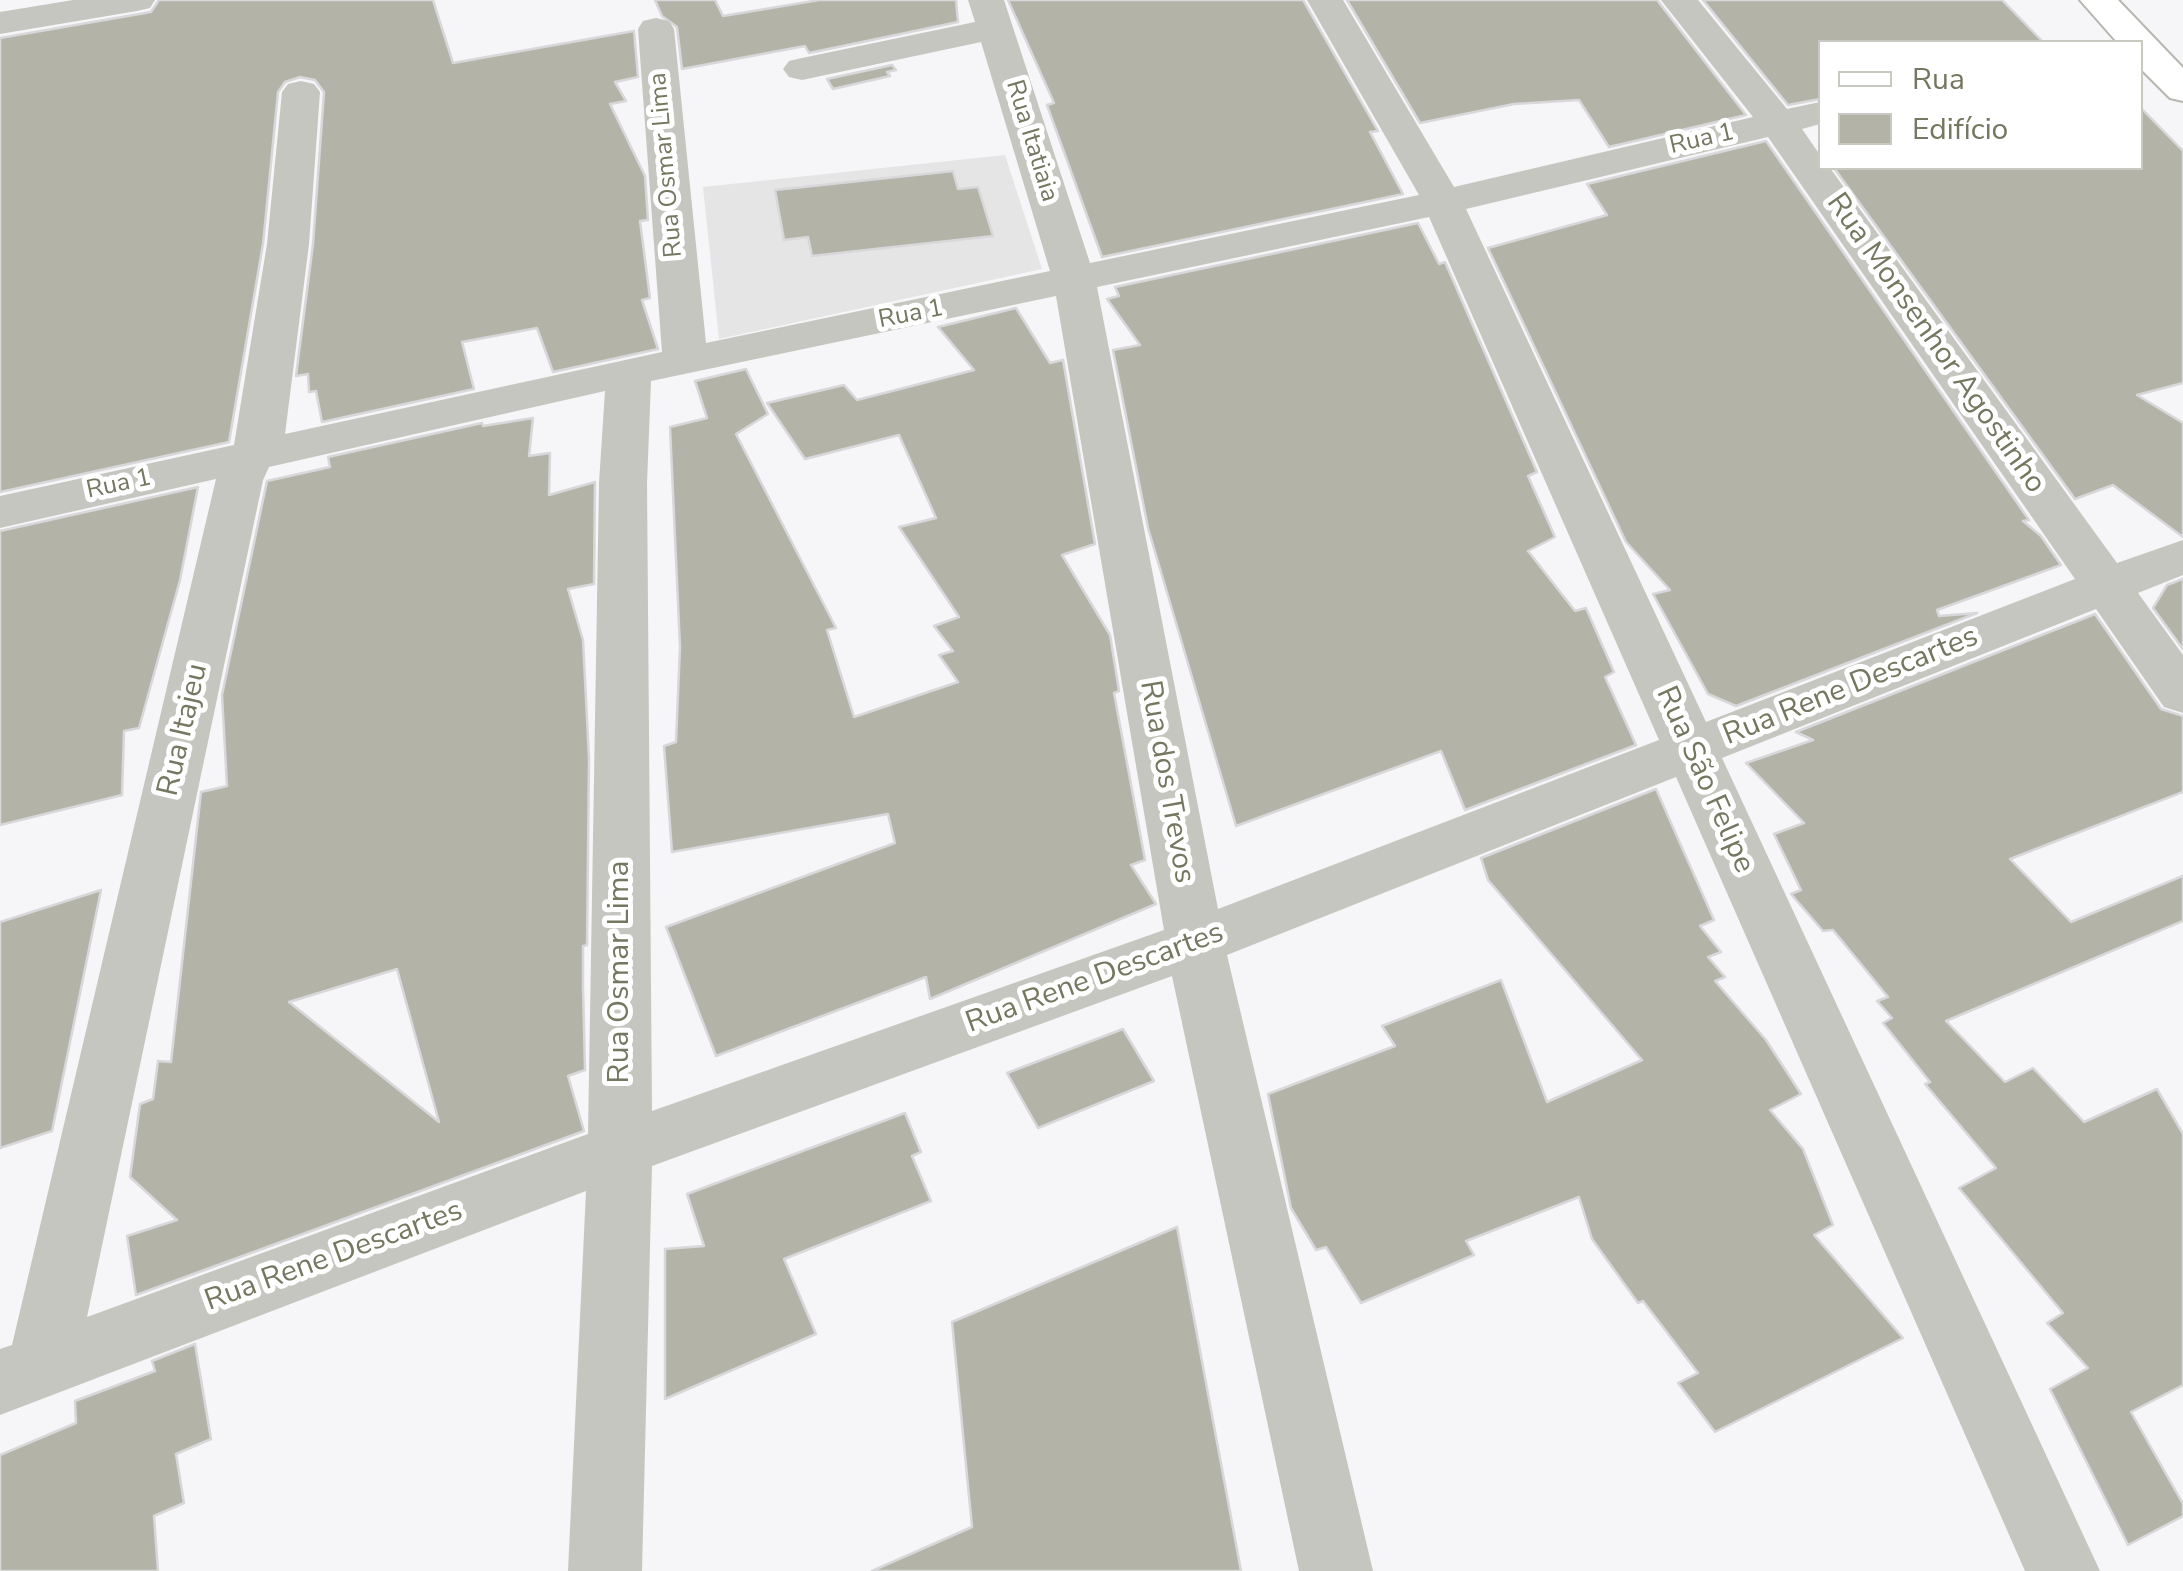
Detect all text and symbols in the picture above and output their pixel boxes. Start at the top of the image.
legend [1818,40,2143,170]
text: Rua [1912,59,1965,100]
street label: Rua Osmar Lima [644,71,690,259]
street label: Rua Itatiaia [998,77,1064,205]
text: Edifício [1912,109,2008,150]
street label: Rua 1 [1667,118,1737,162]
street label: Rua Monsenhor Agostinho [1818,187,2052,501]
street label: Rua 1 [876,294,946,336]
street label: Rua 1 [84,464,154,506]
street label: Rua Rene Descartes [1718,619,1984,755]
street label: Rua Itajeu [151,660,217,800]
street label: Rua dos Trevos [1130,678,1202,886]
street label: Rua São Felipe [1647,681,1761,879]
street label: Rua Osmar Lima [603,861,639,1083]
street label: Rua Rene Descartes [961,916,1229,1042]
street label: Rua Rene Descartes [200,1194,468,1320]

